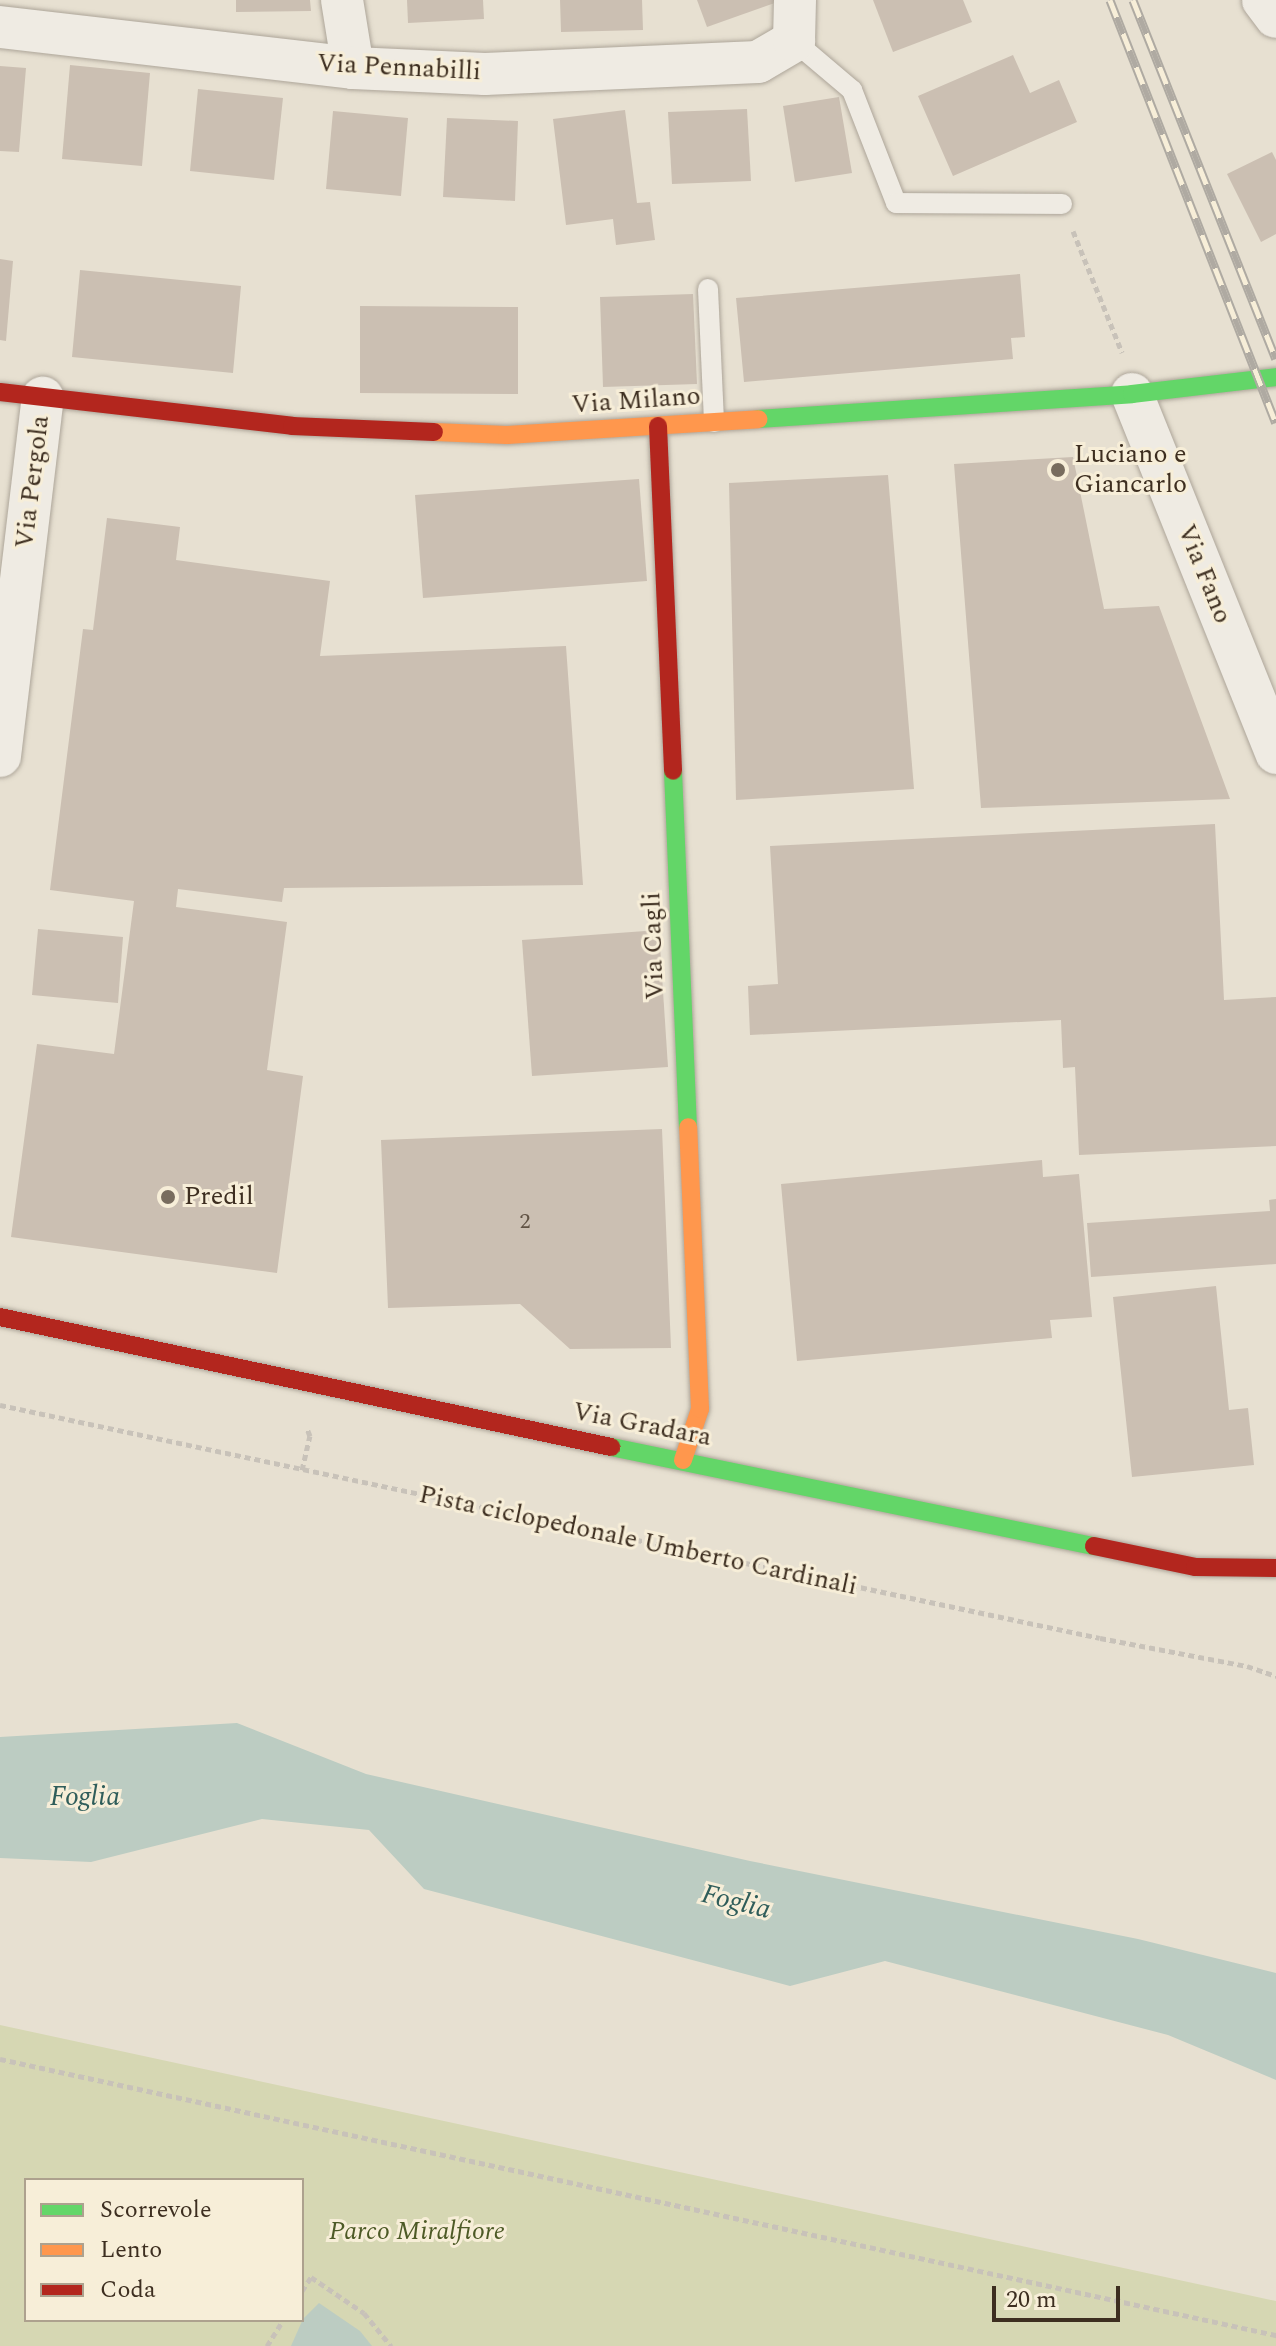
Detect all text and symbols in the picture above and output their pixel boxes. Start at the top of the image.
street label: Via Pennabilli [316,48,482,88]
street label: Via Milano [570,381,702,421]
street label: Via Pergola [9,414,57,550]
place label: Luciano e Giancarlo [1074,439,1187,500]
marker: Luciano e Giancarlo [1049,461,1067,479]
street label: Via Fano [1170,520,1238,628]
street label: Via Cagli [637,892,671,1000]
place label: Predil [184,1181,254,1213]
marker: Predil [159,1188,177,1206]
house number: 2 [520,1209,530,1235]
street label: Via Gradara [570,1396,714,1454]
street label: Pista ciclopedonale Umberto Cardinali [416,1479,860,1603]
water label: Foglia [50,1780,120,1814]
water label: Foglia [698,1877,774,1927]
legend [24,2178,304,2322]
text: Scorrevole [100,2192,212,2228]
park label: Parco Miralfiore [329,2216,505,2248]
text: Lento [100,2232,162,2268]
scale bar [996,2270,1124,2320]
text: Coda [100,2272,156,2308]
text: 20 m [1006,2282,1057,2318]

